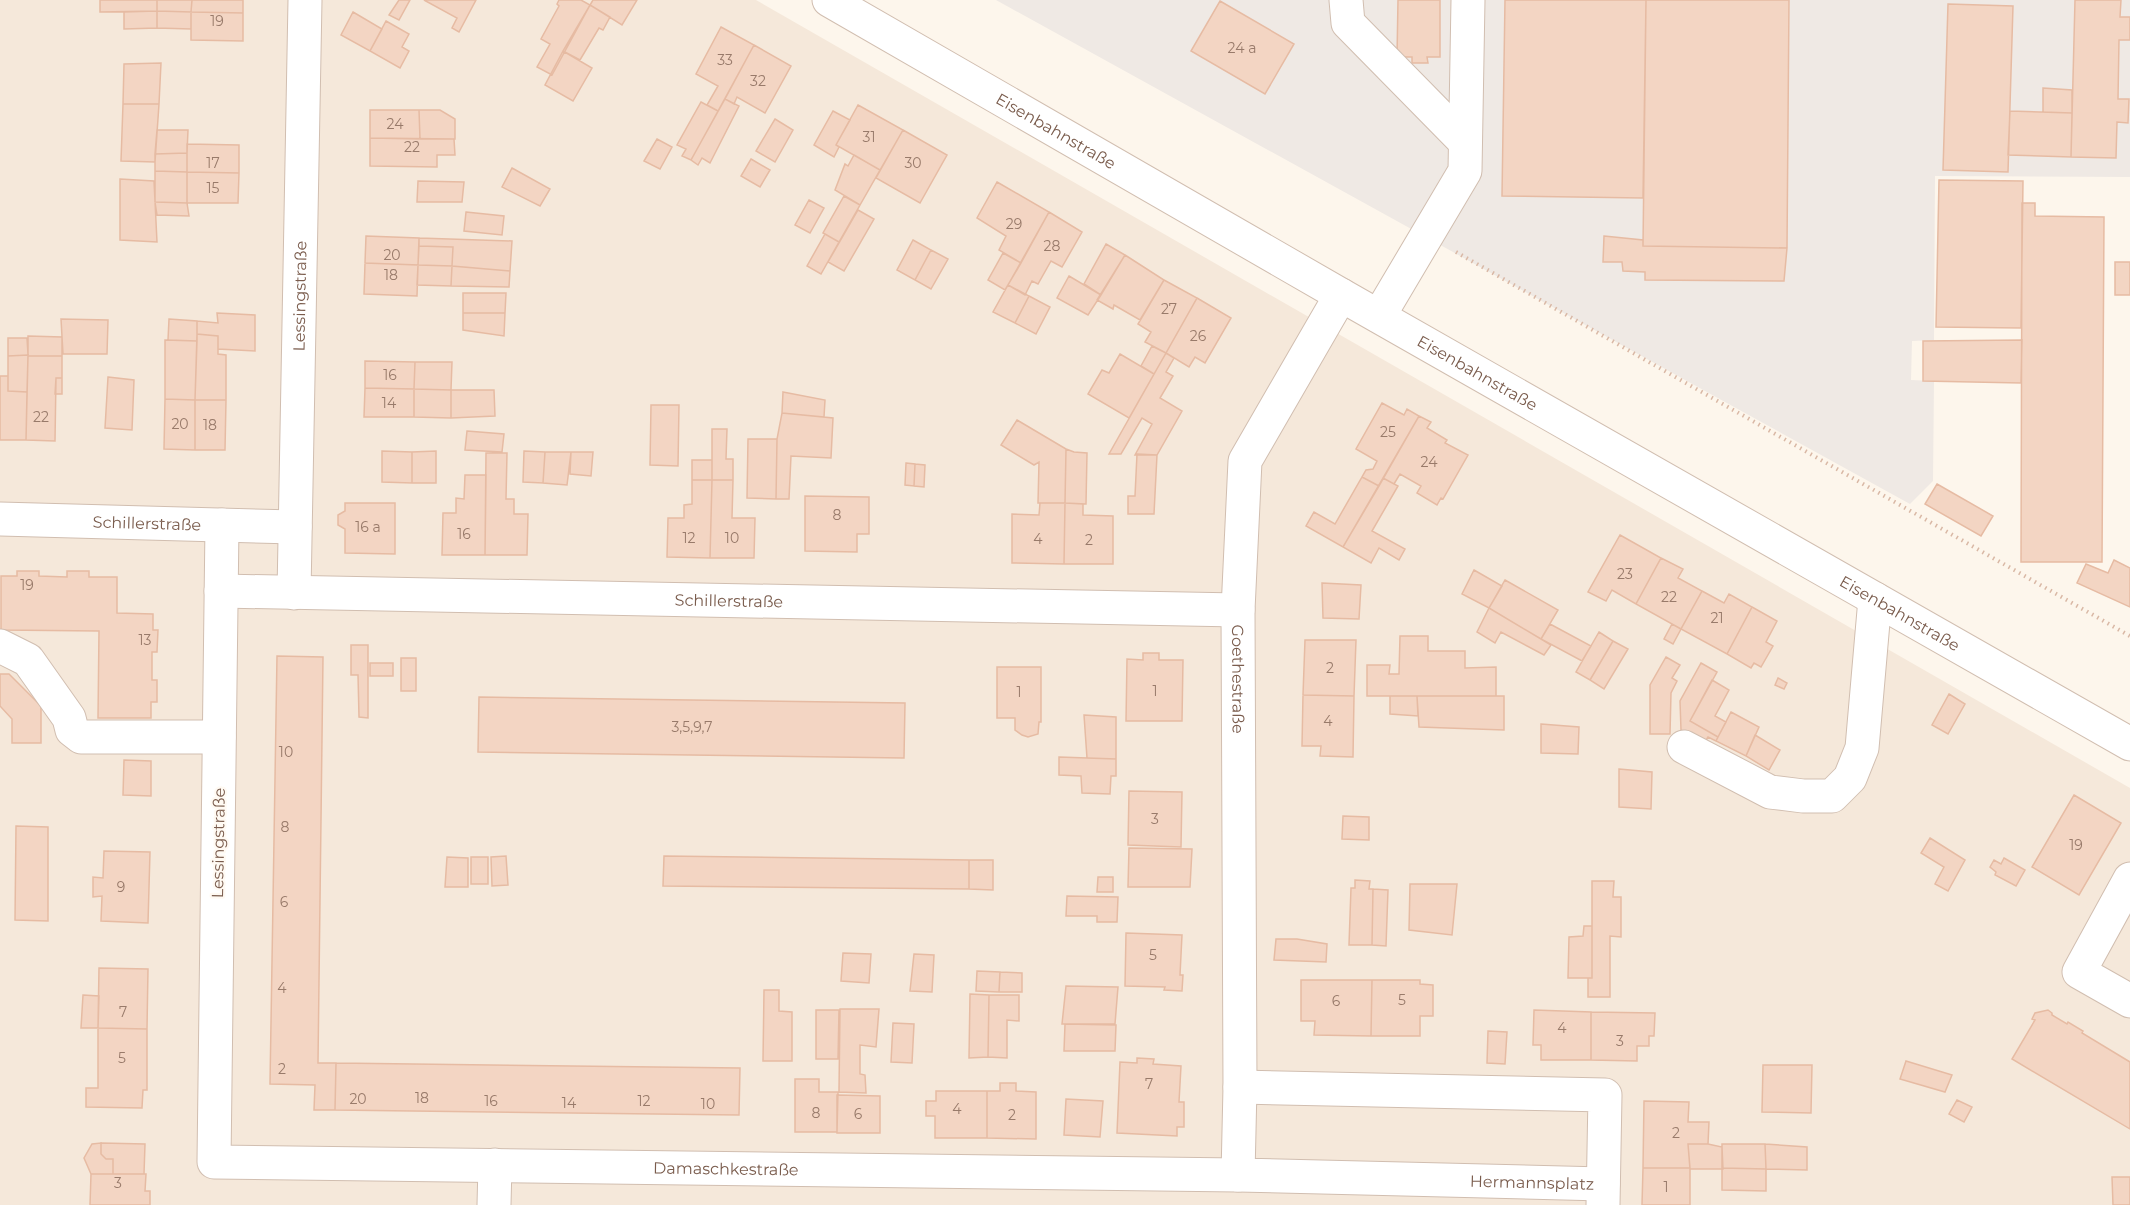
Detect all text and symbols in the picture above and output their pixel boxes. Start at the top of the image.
house number: 19 [210,12,224,30]
house number: 24 a [1228,39,1256,57]
house number: 33 [717,51,733,69]
house number: 32 [750,72,766,90]
street label: Eisenbahnstraße [992,89,1119,173]
house number: 24 [387,115,404,133]
house number: 31 [863,128,875,146]
house number: 22 [404,138,420,156]
house number: 17 [206,154,220,172]
house number: 30 [904,154,922,172]
house number: 15 [207,179,220,197]
house number: 29 [1006,215,1022,233]
house number: 28 [1044,237,1061,255]
street label: Lessingstraße [289,241,311,352]
house number: 20 [383,246,401,264]
house number: 18 [384,266,398,284]
house number: 27 [1161,300,1177,318]
house number: 26 [1190,327,1207,345]
street label: Eisenbahnstraße [1414,331,1541,415]
house number: 16 [383,366,397,384]
house number: 14 [382,394,397,412]
house number: 22 [33,408,49,426]
house number: 20 [171,415,189,433]
house number: 18 [203,416,217,434]
house number: 25 [1380,423,1396,441]
house number: 24 [1421,453,1438,471]
house number: 8 [833,506,842,524]
street label: Schillerstraße [92,513,201,534]
house number: 16 a [355,518,381,536]
house number: 16 [457,525,471,543]
house number: 12 [682,529,696,547]
house number: 10 [725,529,739,547]
house number: 4 [1033,530,1043,548]
house number: 2 [1085,531,1093,549]
house number: 23 [1617,565,1633,583]
street label: Eisenbahnstraße [1836,572,1963,655]
house number: 19 [20,576,34,594]
house number: 22 [1661,588,1677,606]
street label: Schillerstraße [674,590,783,612]
house number: 21 [1710,609,1724,627]
street label: Goethestraße [1228,625,1248,734]
house number: 13 [139,631,152,649]
house number: 2 [1326,659,1334,677]
house number: 1 [1152,682,1158,700]
house number: 1 [1016,683,1022,701]
house number: 4 [1323,712,1333,730]
house number: 3,5,9,7 [671,718,713,736]
house number: 10 [279,743,293,761]
street label: Lessingstraße [208,788,229,898]
house number: 3 [1151,810,1159,828]
house number: 8 [281,818,290,836]
house number: 19 [2069,836,2083,854]
house number: 9 [117,878,125,896]
house number: 6 [280,893,289,911]
house number: 5 [1149,946,1157,964]
house number: 4 [277,979,287,997]
house number: 5 [1398,991,1406,1009]
house number: 6 [1332,992,1341,1010]
house number: 7 [119,1003,127,1021]
house number: 4 [1557,1019,1567,1037]
house number: 3 [1616,1032,1624,1050]
house number: 5 [118,1049,126,1067]
house number: 2 [278,1060,286,1078]
house number: 7 [1145,1075,1153,1093]
house number: 18 [415,1089,429,1107]
house number: 20 [349,1090,367,1108]
house number: 16 [484,1092,498,1110]
house number: 12 [637,1092,651,1110]
house number: 14 [562,1094,577,1112]
house number: 10 [701,1095,715,1113]
house number: 4 [952,1100,962,1118]
house number: 8 [812,1104,821,1122]
house number: 6 [854,1105,863,1123]
house number: 2 [1008,1106,1016,1124]
house number: 2 [1672,1124,1680,1142]
street label: Damaschkestraße [653,1159,799,1179]
street label: Hermannsplatz [1470,1172,1594,1194]
house number: 3 [114,1174,122,1192]
house number: 1 [1663,1178,1669,1196]

